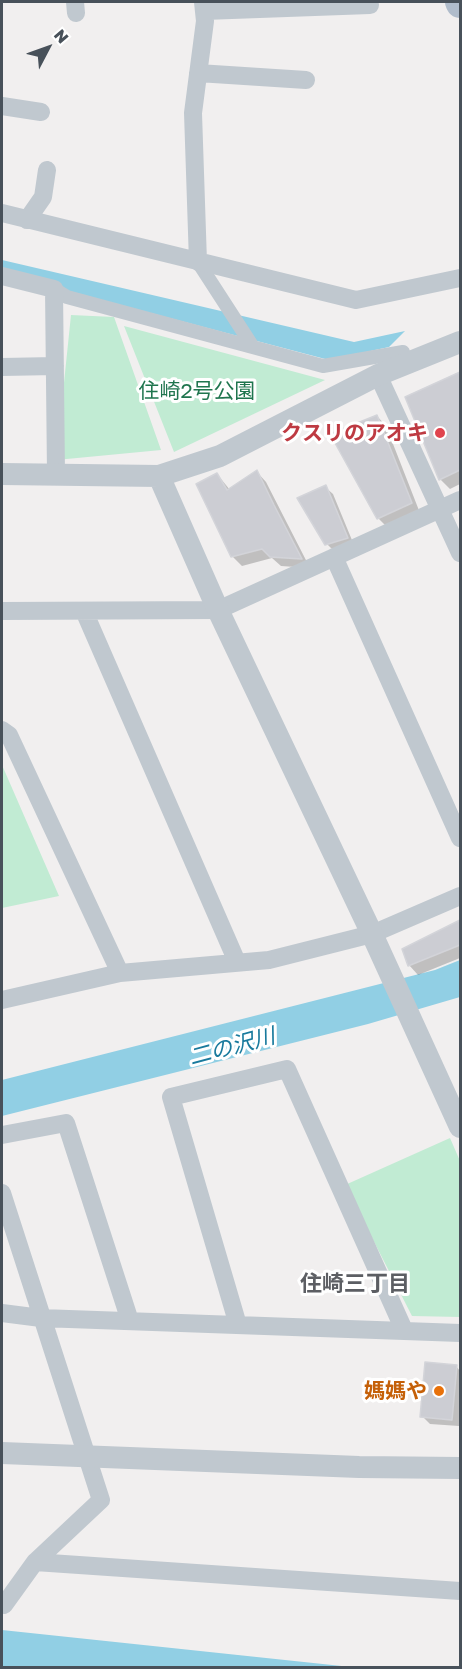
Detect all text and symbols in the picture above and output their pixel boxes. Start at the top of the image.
north arrow [18,18,78,78]
text: N [50,25,73,47]
park label: 住崎2号公園 [138,378,256,404]
place label: クスリのアオキ [281,420,428,446]
marker: クスリのアオキ [433,426,447,440]
water label: 二の沢川 [186,1023,278,1071]
district label: 住崎三丁目 [300,1271,410,1297]
place label: 媽媽や [364,1378,427,1404]
marker: 媽媽や [432,1384,446,1398]

